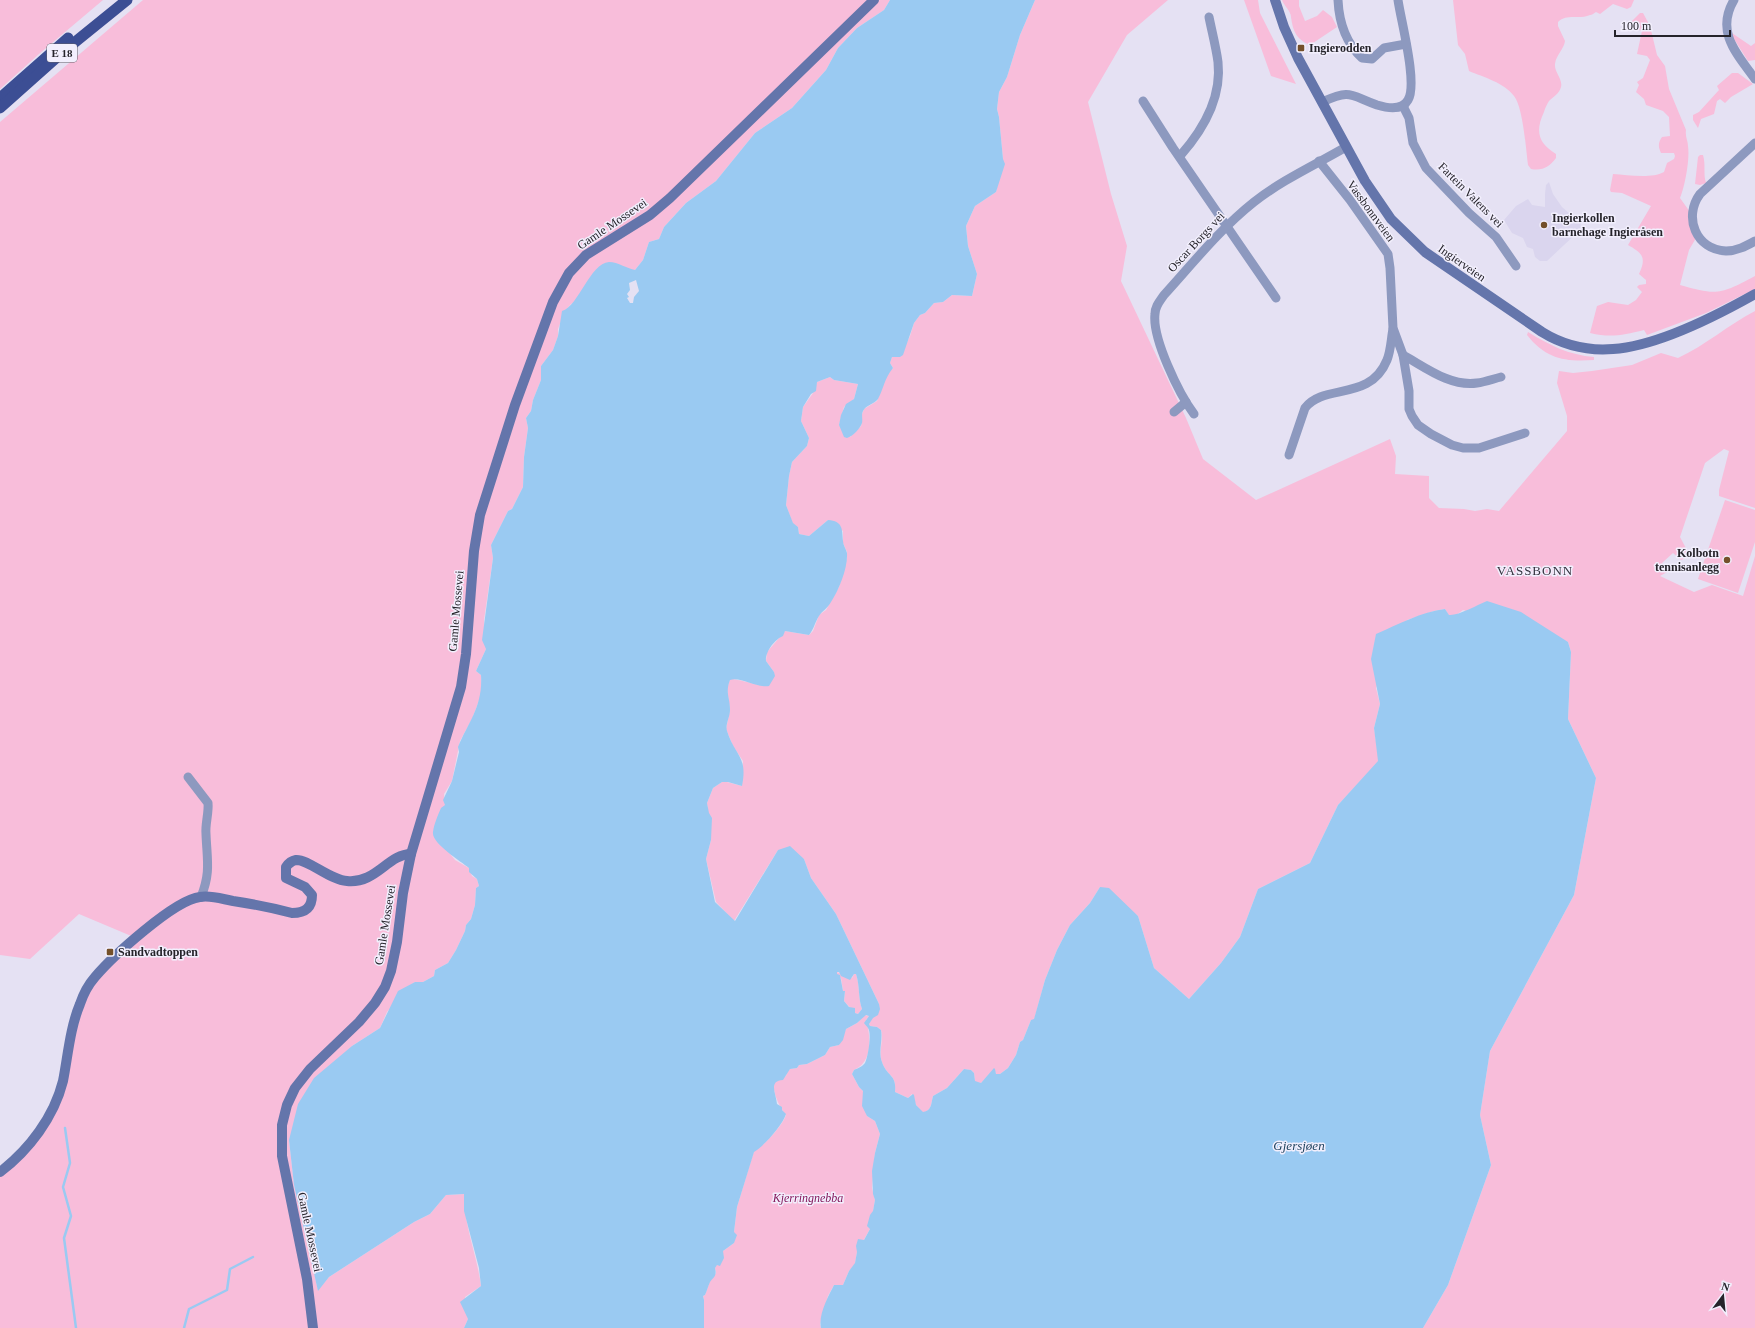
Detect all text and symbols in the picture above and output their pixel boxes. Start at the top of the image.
scale bar [1615,12,1730,38]
text: 100 m [1621,19,1652,33]
place label: Ingierodden [1309,41,1372,55]
marker: Ingierodden [1296,43,1306,53]
road number: E 18 [47,44,77,62]
street label: Fartein Valens vei [1435,159,1507,231]
street label: Vassbonnveien [1344,178,1398,244]
street label: Gamle Mossevei [575,195,650,252]
street label: Oscar Borgs vei [1165,209,1228,275]
place label: Ingierkollen barnehage Ingieråsen [1552,211,1663,239]
marker: Ingierkollen barnehage Ingieråsen [1539,220,1549,230]
street label: Ingierveien [1436,242,1488,284]
place label: Kolbotn tennisanlegg [1655,546,1719,574]
marker: Kolbotn tennisanlegg [1722,555,1732,565]
district label: VASSBONN [1497,563,1573,578]
street label: Gamle Mossevei [445,569,467,652]
street label: Gamle Mossevei [372,883,398,966]
place label: Sandvadtoppen [118,945,198,959]
marker: Sandvadtoppen [105,947,115,957]
water label: Gjersjøen [1273,1138,1325,1153]
street label: Gamle Mossevei [295,1191,325,1274]
park label: Kjerringnebba [772,1191,843,1205]
north arrow [1703,1276,1743,1316]
text: N [1720,1280,1731,1293]

